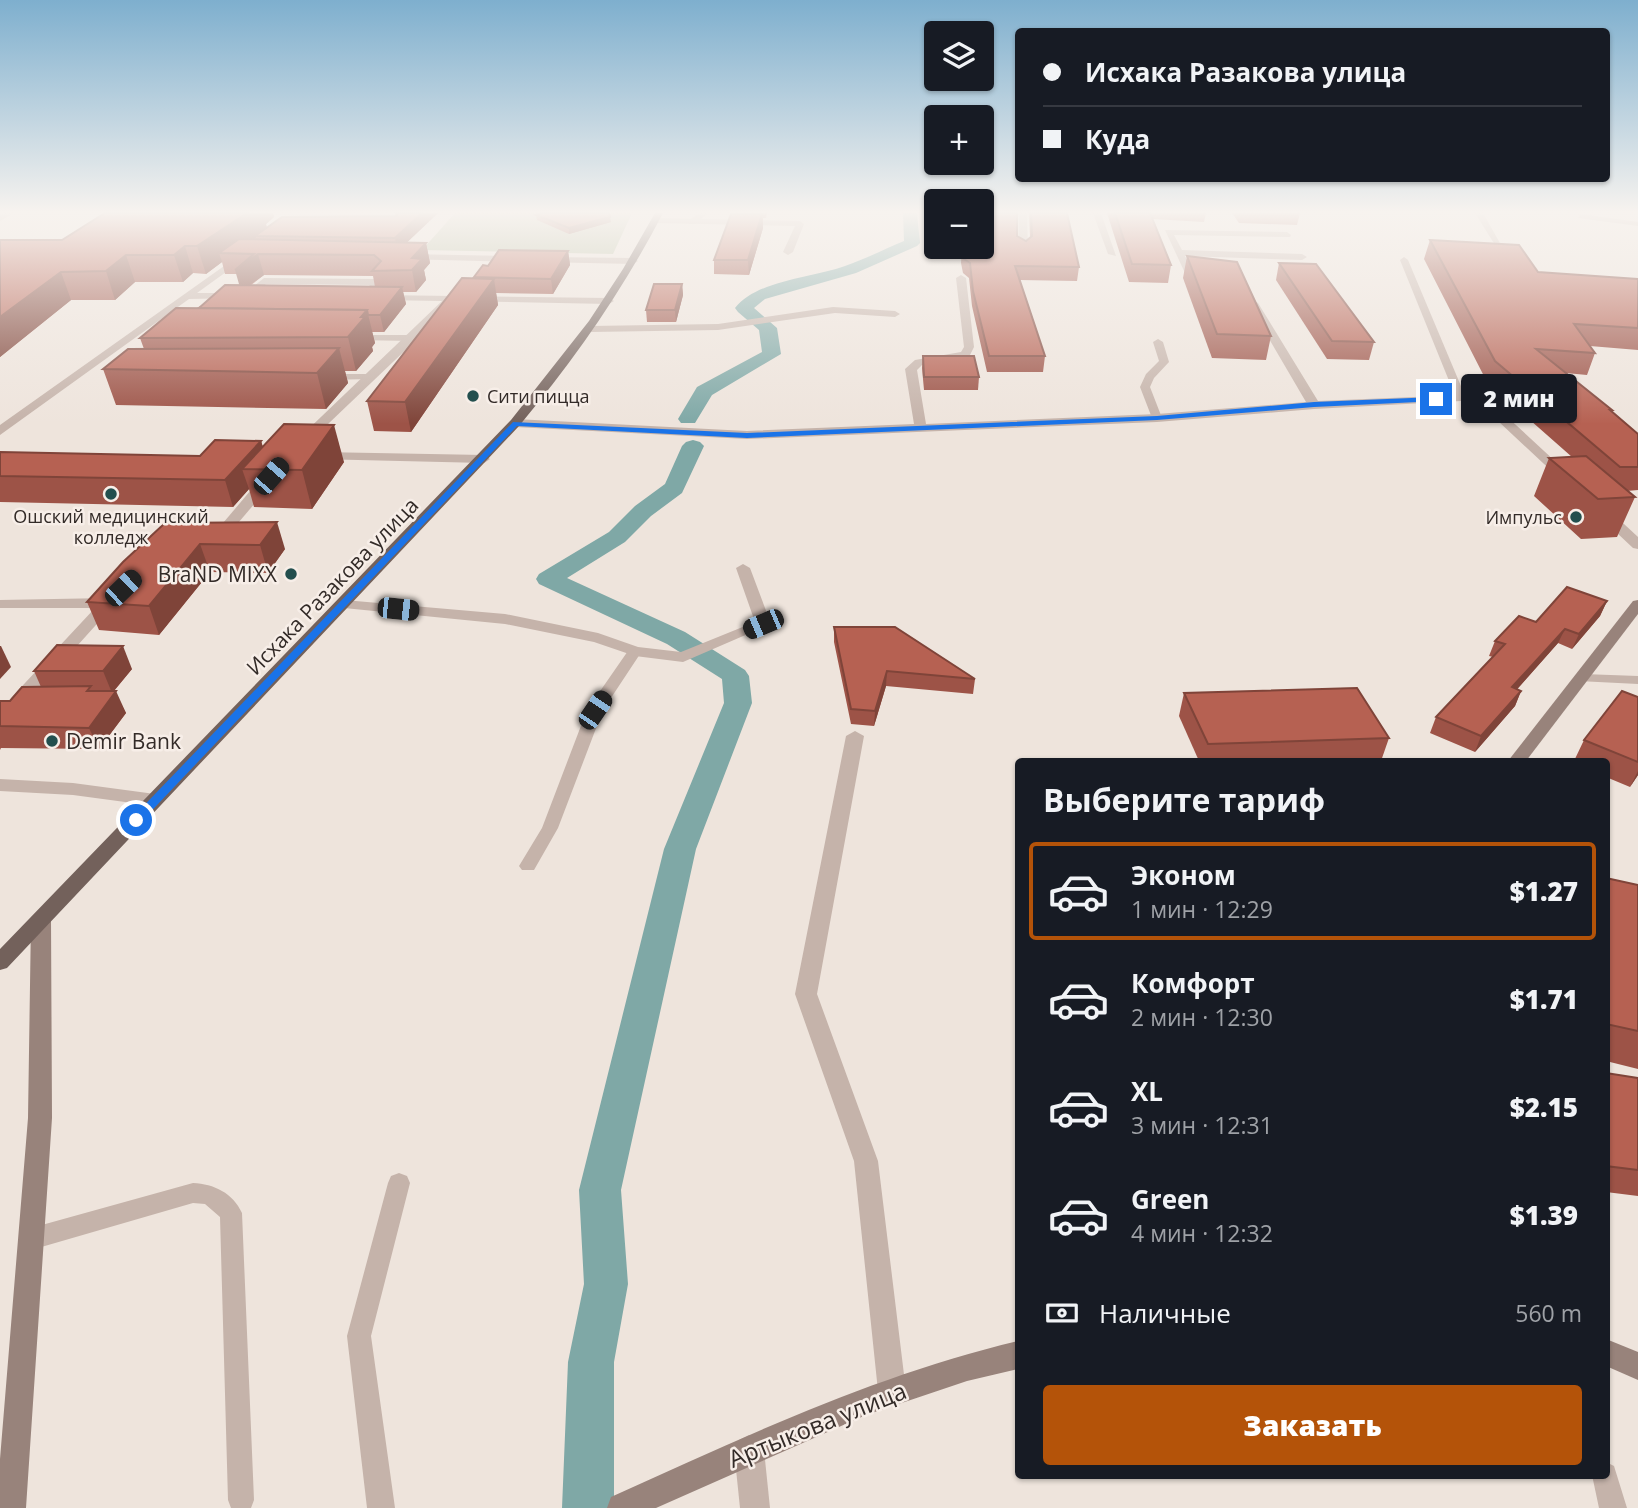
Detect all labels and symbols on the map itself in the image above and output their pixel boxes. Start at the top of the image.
callout: 2 мин [1460,374,1576,424]
route end [1420,383,1452,415]
place label: Сити пицца [487,384,590,408]
marker: Сити пицца [465,388,481,404]
car [250,453,293,499]
marker: Ошский медицинский колледж [103,486,119,502]
street label: Исхака Разакова улица [240,491,424,681]
place label: Ошский медицинский колледж [13,504,209,549]
place label: Импульс [1485,505,1562,529]
marker: Импульс [1568,509,1584,525]
place label: BraND MIXX [158,560,278,588]
car [101,566,146,610]
marker: BraND MIXX [283,566,299,582]
car [377,596,420,622]
car [740,606,787,642]
car [575,687,616,733]
place label: Demir Bank [66,727,181,755]
marker: Demir Bank [44,733,60,749]
route start [120,804,152,836]
street label: Артыкова улица [723,1373,911,1475]

